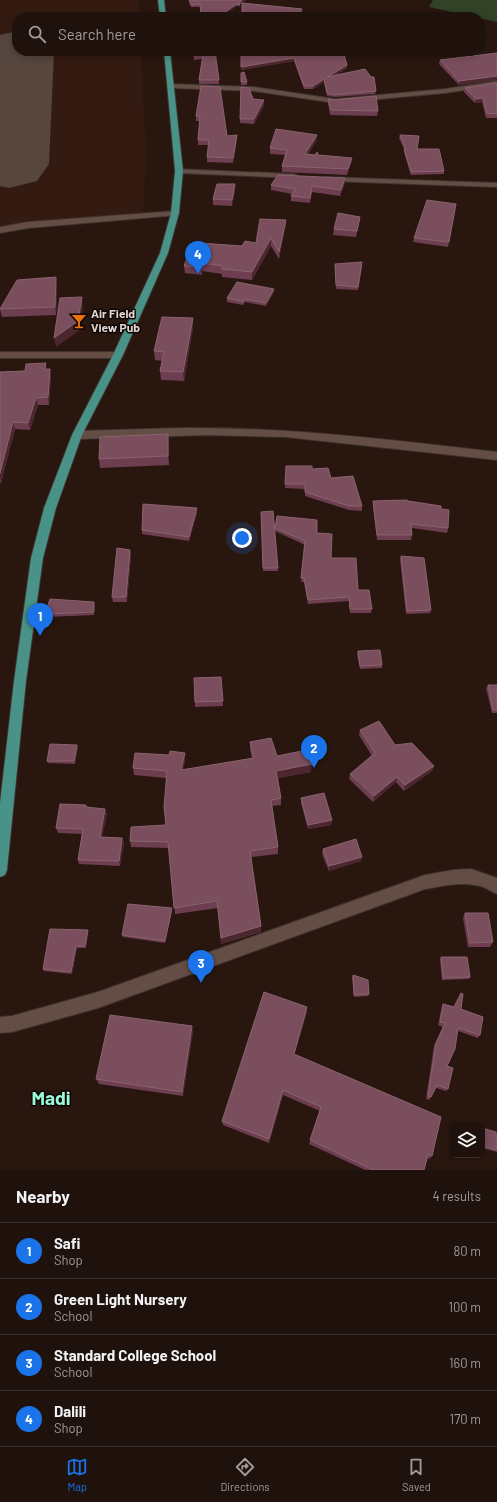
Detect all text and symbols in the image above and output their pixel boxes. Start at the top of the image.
search box [12,12,485,56]
icon: search [26,23,48,45]
text: Search here [58,25,136,43]
pin: 4 [185,241,211,274]
place label: Air Field View Pub [91,306,140,334]
bar icon: Air Field View Pub [70,312,88,330]
your location [232,528,252,548]
pin: 1 [27,603,53,636]
pin: 2 [301,735,327,768]
pin: 3 [188,950,214,983]
district label: Madi [31,1086,71,1109]
map controls [449,1122,485,1158]
button: layers [449,1122,485,1158]
text: Nearby [16,1186,70,1206]
text: 4 results [433,1188,481,1204]
text: Safi [54,1234,80,1252]
text: 1 [27,1243,31,1259]
text: 80 m [454,1243,481,1259]
text: Shop [54,1252,83,1268]
text: Green Light Nursery [54,1290,187,1308]
text: 2 [25,1299,33,1315]
text: 100 m [448,1299,481,1315]
text: School [54,1308,92,1324]
text: Standard College School [54,1346,216,1364]
text: 3 [25,1355,33,1371]
text: 160 m [449,1355,481,1371]
text: School [54,1364,92,1380]
text: Dalili [54,1402,86,1420]
text: 4 [25,1411,33,1427]
text: 170 m [450,1411,481,1427]
text: Shop [54,1420,83,1436]
tab: Map [66,1456,88,1493]
tab: Directions [220,1456,270,1493]
tab: Saved [402,1456,431,1493]

